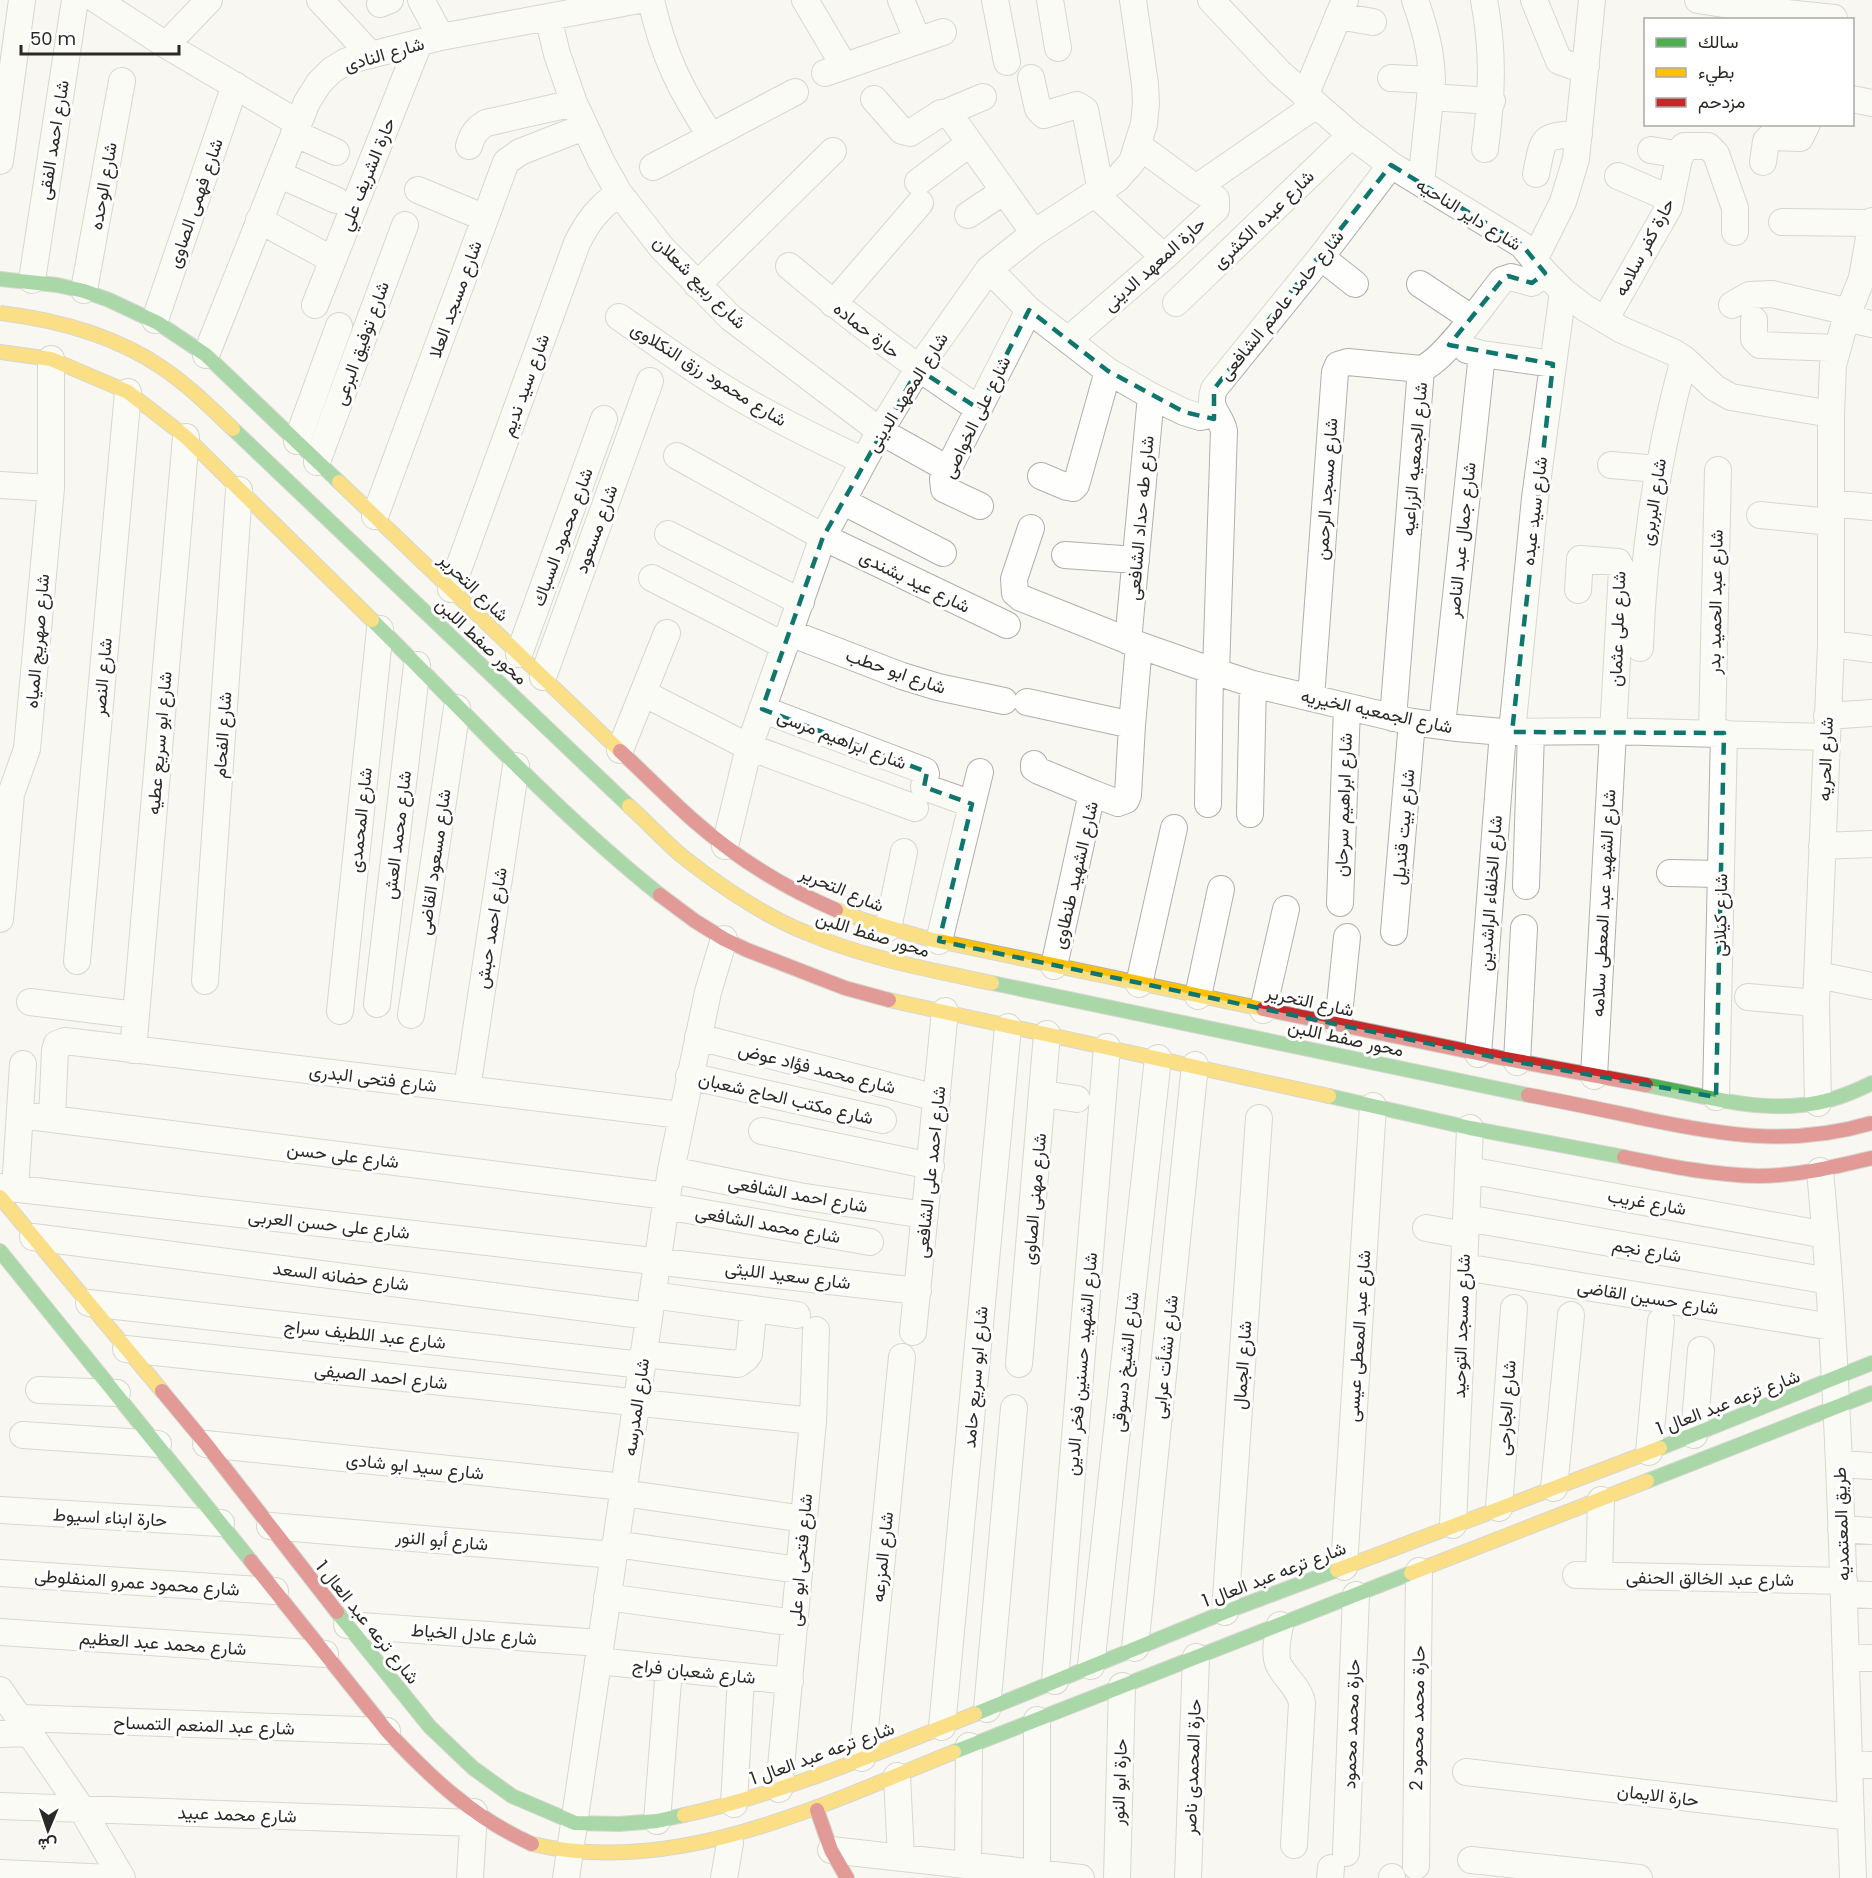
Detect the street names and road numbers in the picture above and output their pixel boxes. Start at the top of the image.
street label: شارع النادى [341,31,427,77]
street label: شارع احمد الفقى [31,78,75,202]
street label: حارة الشريف علي [333,114,404,236]
street label: شارع فهمى الصاوى [161,135,229,271]
street label: شارع الوحده [83,140,123,232]
street label: شارع عبده الكشرى [1207,164,1319,274]
street label: شارع داير الناحيه [1412,172,1526,256]
street label: حارة كفر سلامه [1608,194,1680,300]
street label: حارة المعهد الدينى [1097,211,1211,317]
street label: شارع حامد عاصم الشافعى [1213,225,1349,385]
street label: شارع ربيع شعلان [648,230,752,334]
street label: شارع مسجد العلا [422,237,488,361]
street label: شارع توفيق البرعى [327,278,395,408]
street label: حارة حماده [828,296,906,364]
street label: شارع محمود رزق النكلاوى [626,316,792,432]
street label: شارع المعهد الدينى [860,327,954,457]
street label: شارع سيد نديم [495,330,555,440]
street label: شارع على الخواصى [936,352,1016,482]
street label: شارع الجمعيه الزراعيه [1395,381,1433,537]
street label: شارع مسجد الرحمن [1309,417,1343,561]
street label: شارع طه حداد الشافعى [1120,434,1160,602]
street label: شارع سيد عبده [1515,455,1553,567]
street label: شارع البربرى [1634,457,1672,547]
street label: شارع جمال عبد الناصر [1440,461,1482,620]
street label: شارع محمود السباك [525,464,599,610]
street label: شارع مسعود [568,481,624,577]
street label: شارع عبد الحميد بدر [1701,529,1729,676]
street label: شارع عيد بشندى [856,543,974,619]
street label: شارع التحرير [433,546,515,627]
street label: شارع على عثمان [1602,571,1632,687]
street label: شارع صهريج المياه [19,573,55,709]
street label: محور صفط اللبن [430,592,534,690]
street label: شارع النصر [86,637,118,718]
street label: شارع ابو حطب [843,642,949,700]
street label: شارع ابو سريع عطيه [140,670,178,816]
street label: شارع الجمعيه الخيريه [1299,683,1455,739]
street label: شارع الفحام [206,691,238,779]
street label: شارع ابراهيم مرسى [774,703,910,775]
street label: شارع الحريه [1811,716,1839,802]
street label: شارع ابراهيم سرحان [1328,732,1358,878]
street label: شارع المحمدى [342,766,378,874]
street label: شارع بيت قنديل [1385,768,1421,886]
street label: شارع محمد العش [377,769,417,901]
street label: شارع مسعود القاضى [411,787,457,937]
street label: شارع الشهيد عبد المعطى سلامه [1585,788,1621,1018]
street label: شارع الشهيد طنطاوى [1046,799,1104,951]
street label: شارع الخلفاء الراشدين [1472,814,1508,972]
street label: شارع التحرير [795,860,888,918]
street label: شارع احمد حبش [469,866,513,990]
street label: شارع كيلانى [1707,873,1733,957]
street label: محور صفط اللبن [813,905,933,963]
street label: شارع التحرير [1263,979,1356,1023]
street label: محور صفط اللبن [1286,1014,1406,1062]
street label: شارع محمد فؤاد عوض [736,1036,898,1100]
street label: شارع فتحى البدرى [308,1058,438,1098]
street label: شارع مكتب الحاج شعبان [696,1066,876,1130]
street label: شارع احمد على الشافعى [909,1085,951,1259]
street label: شارع مهنى الصاوى [1016,1132,1052,1266]
street label: شارع على حسن [285,1136,401,1174]
street label: شارع احمد الشافعى [726,1169,870,1219]
street label: شارع غريب [1606,1183,1688,1221]
street label: شارع محمد الشافعى [693,1199,843,1249]
street label: شارع على حسن العربى [247,1203,411,1245]
street label: شارع نجم [1610,1232,1684,1268]
street label: شارع عبد المعطى عيسى [1340,1249,1376,1423]
street label: شارع الشهيد حسنين فخر الدين [1059,1251,1103,1477]
street label: شارع مسجد التوحيد [1446,1253,1476,1399]
street label: شارع حضانه السعد [272,1255,410,1297]
street label: شارع سعيد الليثى [724,1255,852,1295]
street label: شارع حسين القاضى [1575,1273,1721,1321]
street label: شارع الشيخ دسوقى [1105,1291,1145,1433]
street label: شارع نشأت عرابى [1146,1294,1184,1420]
street label: شارع ابو سريع حامد [956,1305,994,1449]
street label: شارع عبد اللطيف سراج [283,1313,447,1355]
street label: شارع الجمال [1226,1320,1258,1410]
street label: شارع المدرسه [617,1356,655,1458]
street label: شارع احمد الصيفى [313,1357,449,1395]
street label: شارع الجارحى [1490,1359,1522,1457]
street label: شارع ترعه عبد العال 1 [1653,1363,1803,1441]
street label: شارع سيد ابو شادى [345,1446,485,1486]
street label: طريق المعتمديه [1827,1466,1855,1582]
street label: شارع فتحى ابو على [782,1492,818,1628]
street label: حارة ابناء اسيوط [52,1502,168,1532]
street label: شارع المزرعه [865,1511,899,1603]
street label: شارع أبو النور [394,1523,489,1557]
street label: شارع ترعه عبد العال 1 [1199,1535,1349,1613]
street label: شارع ترعه عبد العال 1 [310,1555,426,1689]
street label: شارع محمود عمرو المنفلوطى [34,1562,240,1602]
street label: شارع عبد الخالق الحنفى [1626,1564,1794,1592]
street label: شارع عادل الخياط [410,1617,538,1651]
street label: شارع محمد عبد العظيم [79,1625,247,1661]
street label: حارة محمد محمود 2 [1403,1645,1431,1791]
street label: شارع شعبان فراج [631,1652,757,1690]
street label: حارة محمد محمود [1336,1659,1366,1789]
street label: حارة المحمدى ناصر [1177,1699,1207,1836]
street label: شارع عبد المنعم التمساح [113,1709,295,1741]
street label: شارع ترعه عبد العال 1 [746,1715,898,1791]
street label: حارة ابو النور [1105,1738,1133,1827]
street label: حارة الايمان [1616,1778,1700,1812]
street label: شارع محمد عبيد [177,1799,297,1829]

